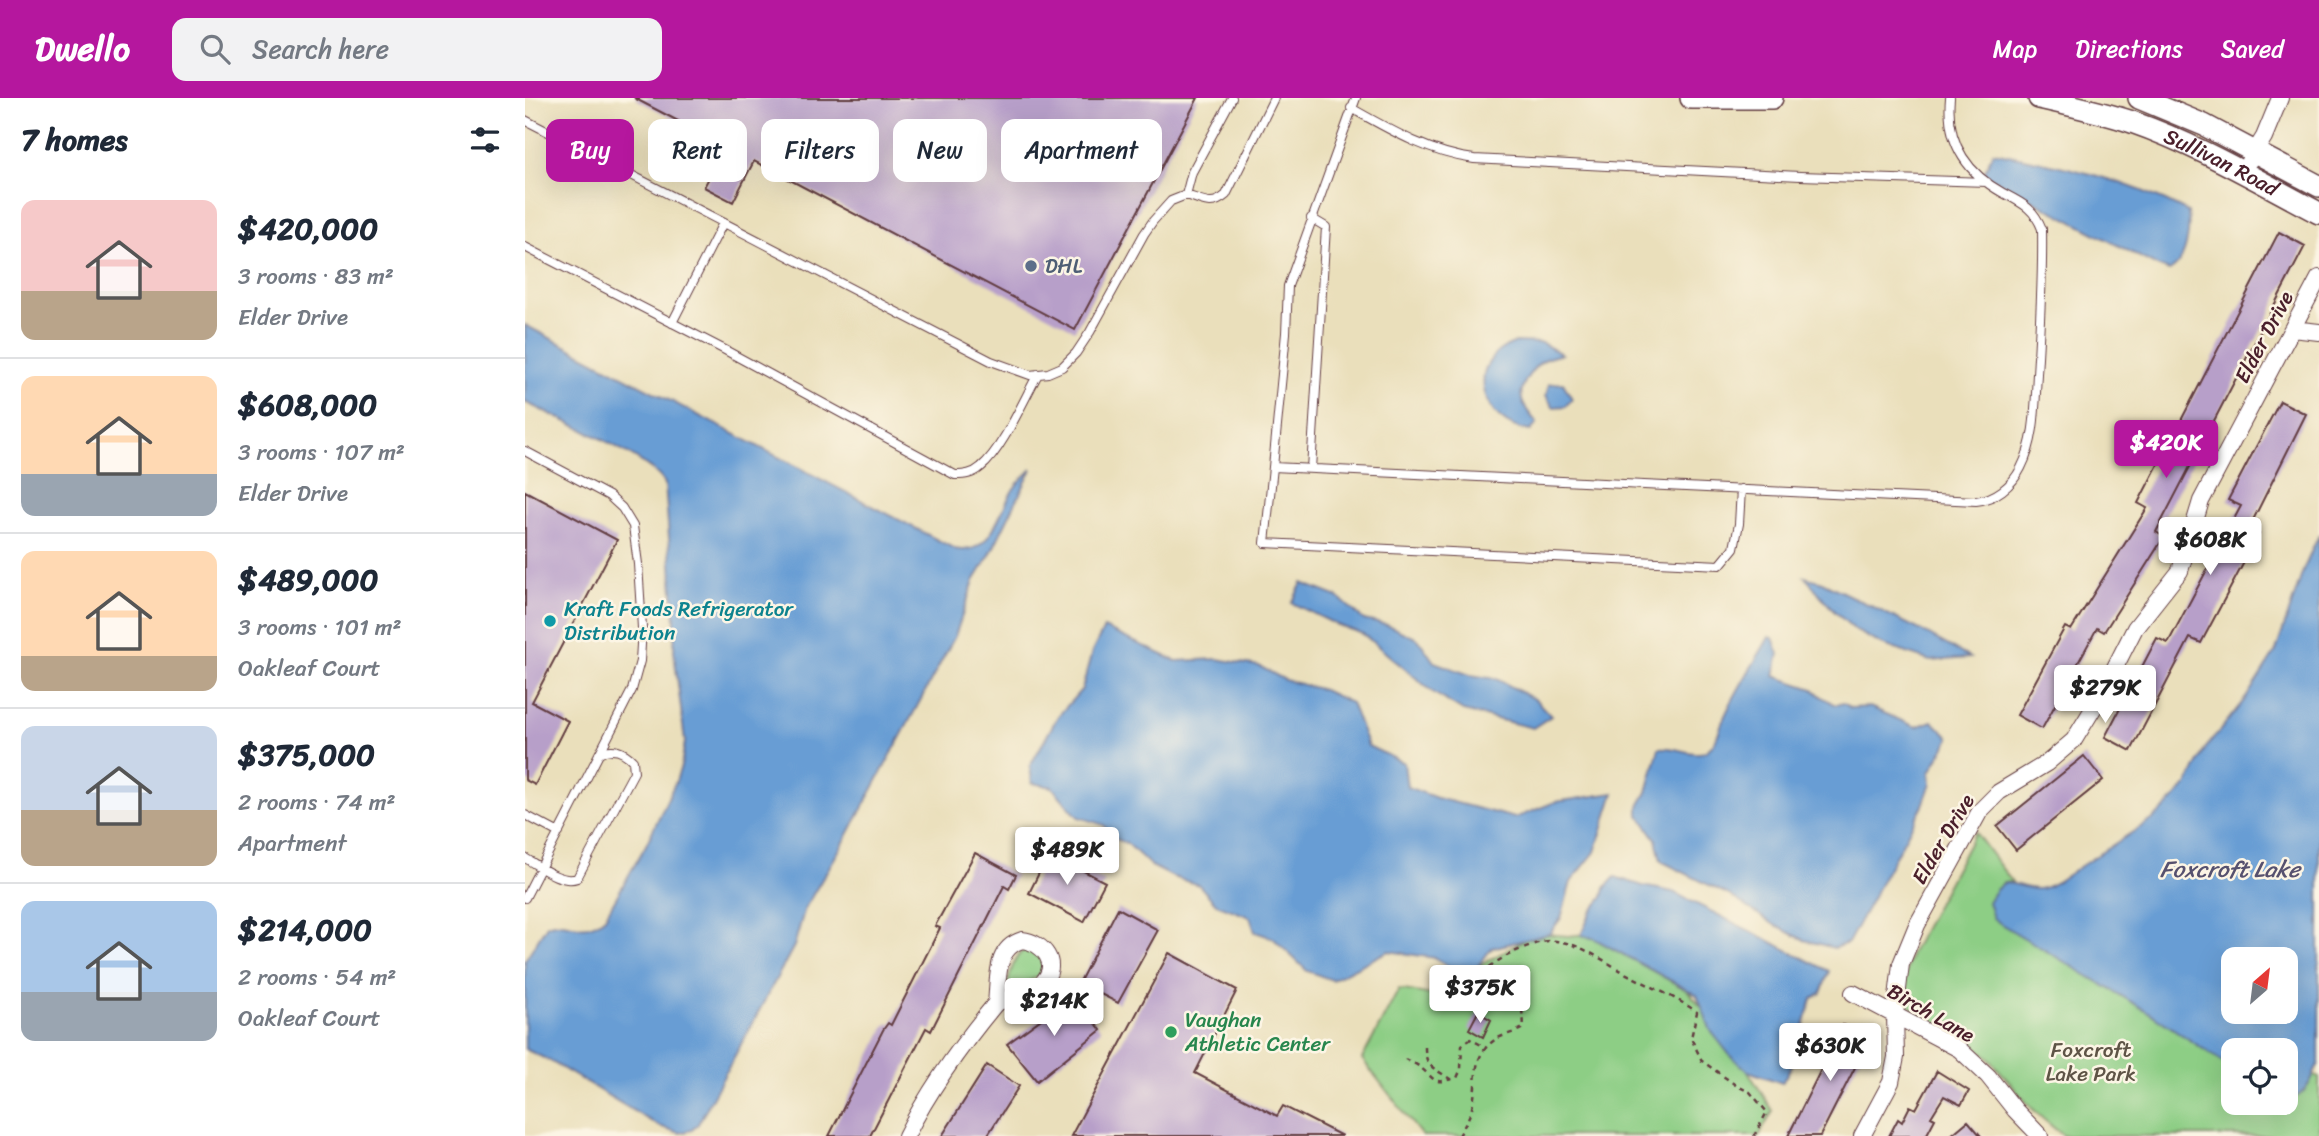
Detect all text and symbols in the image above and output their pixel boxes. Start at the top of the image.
search box [172,18,662,81]
text: Dwello [35,20,130,78]
text: Search here [252,26,389,72]
text: Map [1993,28,2037,70]
text: Directions [2075,28,2183,70]
text: Saved [2221,28,2284,70]
icon: search [196,30,234,68]
text: 7 homes [21,113,128,167]
street label: Sullivan Road [2158,117,2287,208]
chip: Buy [546,119,634,182]
chip: Rent [648,119,747,182]
chip: Filters [761,119,879,182]
chip: New [893,119,987,182]
chip: Apartment [1001,119,1162,182]
icon: filters [466,121,504,159]
text: $420,000 [238,202,378,256]
icon: home [77,228,161,312]
place label: DHL [1045,247,1082,285]
text: 3 rooms · 83 m² [238,256,394,297]
marker: DHL [1023,258,1039,274]
street label: Elder Drive [2224,284,2304,390]
text: Elder Drive [238,297,348,338]
text: $608,000 [238,378,377,432]
icon: home [77,404,161,488]
pin: $420K [2117,420,2215,480]
text: $420K [2130,422,2202,463]
text: 3 rooms · 107 m² [238,432,405,473]
text: Elder Drive [238,473,348,514]
pin: $608K [2161,518,2259,577]
text: $608K [2175,519,2245,560]
text: $489,000 [238,553,378,607]
icon: home [77,579,161,663]
place label: Kraft Foods Refrigerator Distribution [564,590,794,652]
text: 3 rooms · 101 m² [238,607,402,648]
marker: Kraft Foods Refrigerator Distribution [542,613,558,629]
text: Oakleaf Court [238,648,380,689]
pin: $279K [2056,666,2154,725]
text: $279K [2070,667,2140,708]
text: $375,000 [238,728,375,782]
icon: home [77,754,161,838]
text: 2 rooms · 74 m² [238,782,395,823]
street label: Elder Drive [1901,786,1985,892]
text: Apartment [238,823,347,864]
pin: $489K [1018,828,1116,887]
text: $489K [1031,829,1103,870]
water label: Foxcroft Lake [2160,849,2302,890]
text: $214,000 [238,903,372,957]
icon: home [77,929,161,1013]
north arrow [2221,947,2298,1024]
map controls [2221,947,2298,1115]
text: 2 rooms · 54 m² [238,957,396,998]
pin: $375K [1431,965,1529,1025]
text: $375K [1445,967,1515,1008]
street label: Birch Lane [1880,972,1982,1054]
pin: $214K [1005,978,1103,1038]
text: $214K [1021,980,1087,1021]
text: Oakleaf Court [238,998,380,1039]
place label: Vaughan Athletic Center [1184,1001,1331,1063]
marker: Vaughan Athletic Center [1163,1024,1179,1040]
pin: $630K [1781,1024,1879,1083]
text: $630K [1795,1025,1865,1066]
park label: Foxcroft Lake Park [2046,1031,2136,1093]
button: locate [2221,1038,2298,1115]

